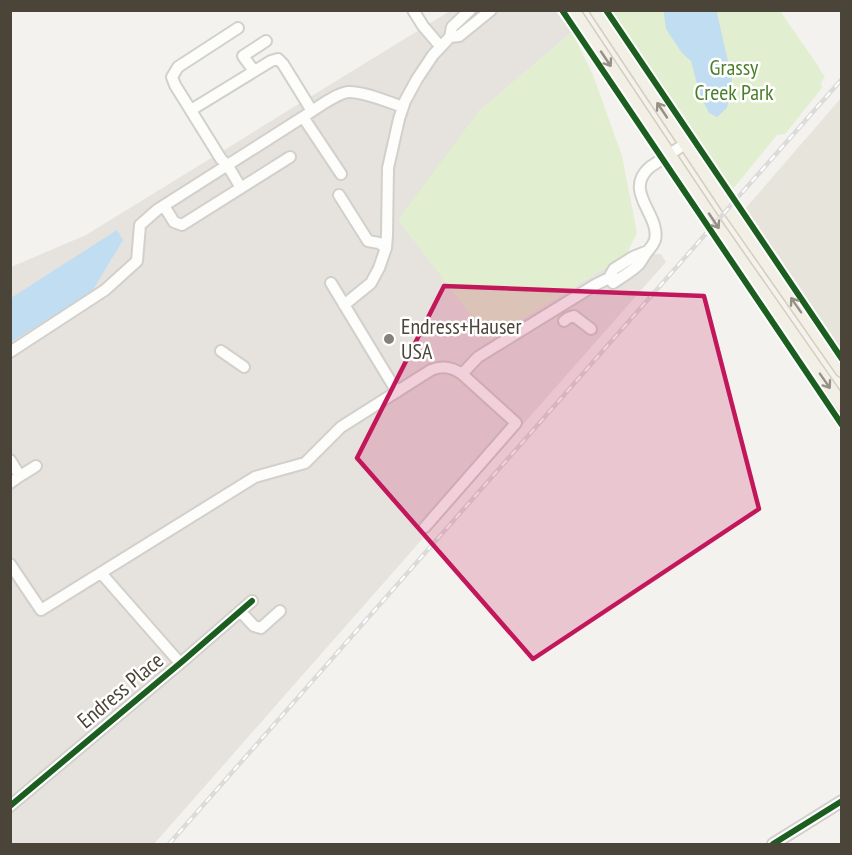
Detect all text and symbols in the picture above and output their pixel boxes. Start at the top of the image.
one-way arrow [600,50,612,67]
park label: Grassy Creek Park [694,53,774,106]
one-way arrow [656,101,669,118]
one-way arrow [708,212,720,229]
one-way arrow [790,298,802,314]
place label: Endress+Hauser USA [401,312,521,365]
marker: Endress+Hauser USA [382,332,396,346]
one-way arrow [819,372,831,389]
street label: Endress Place [71,646,169,734]

